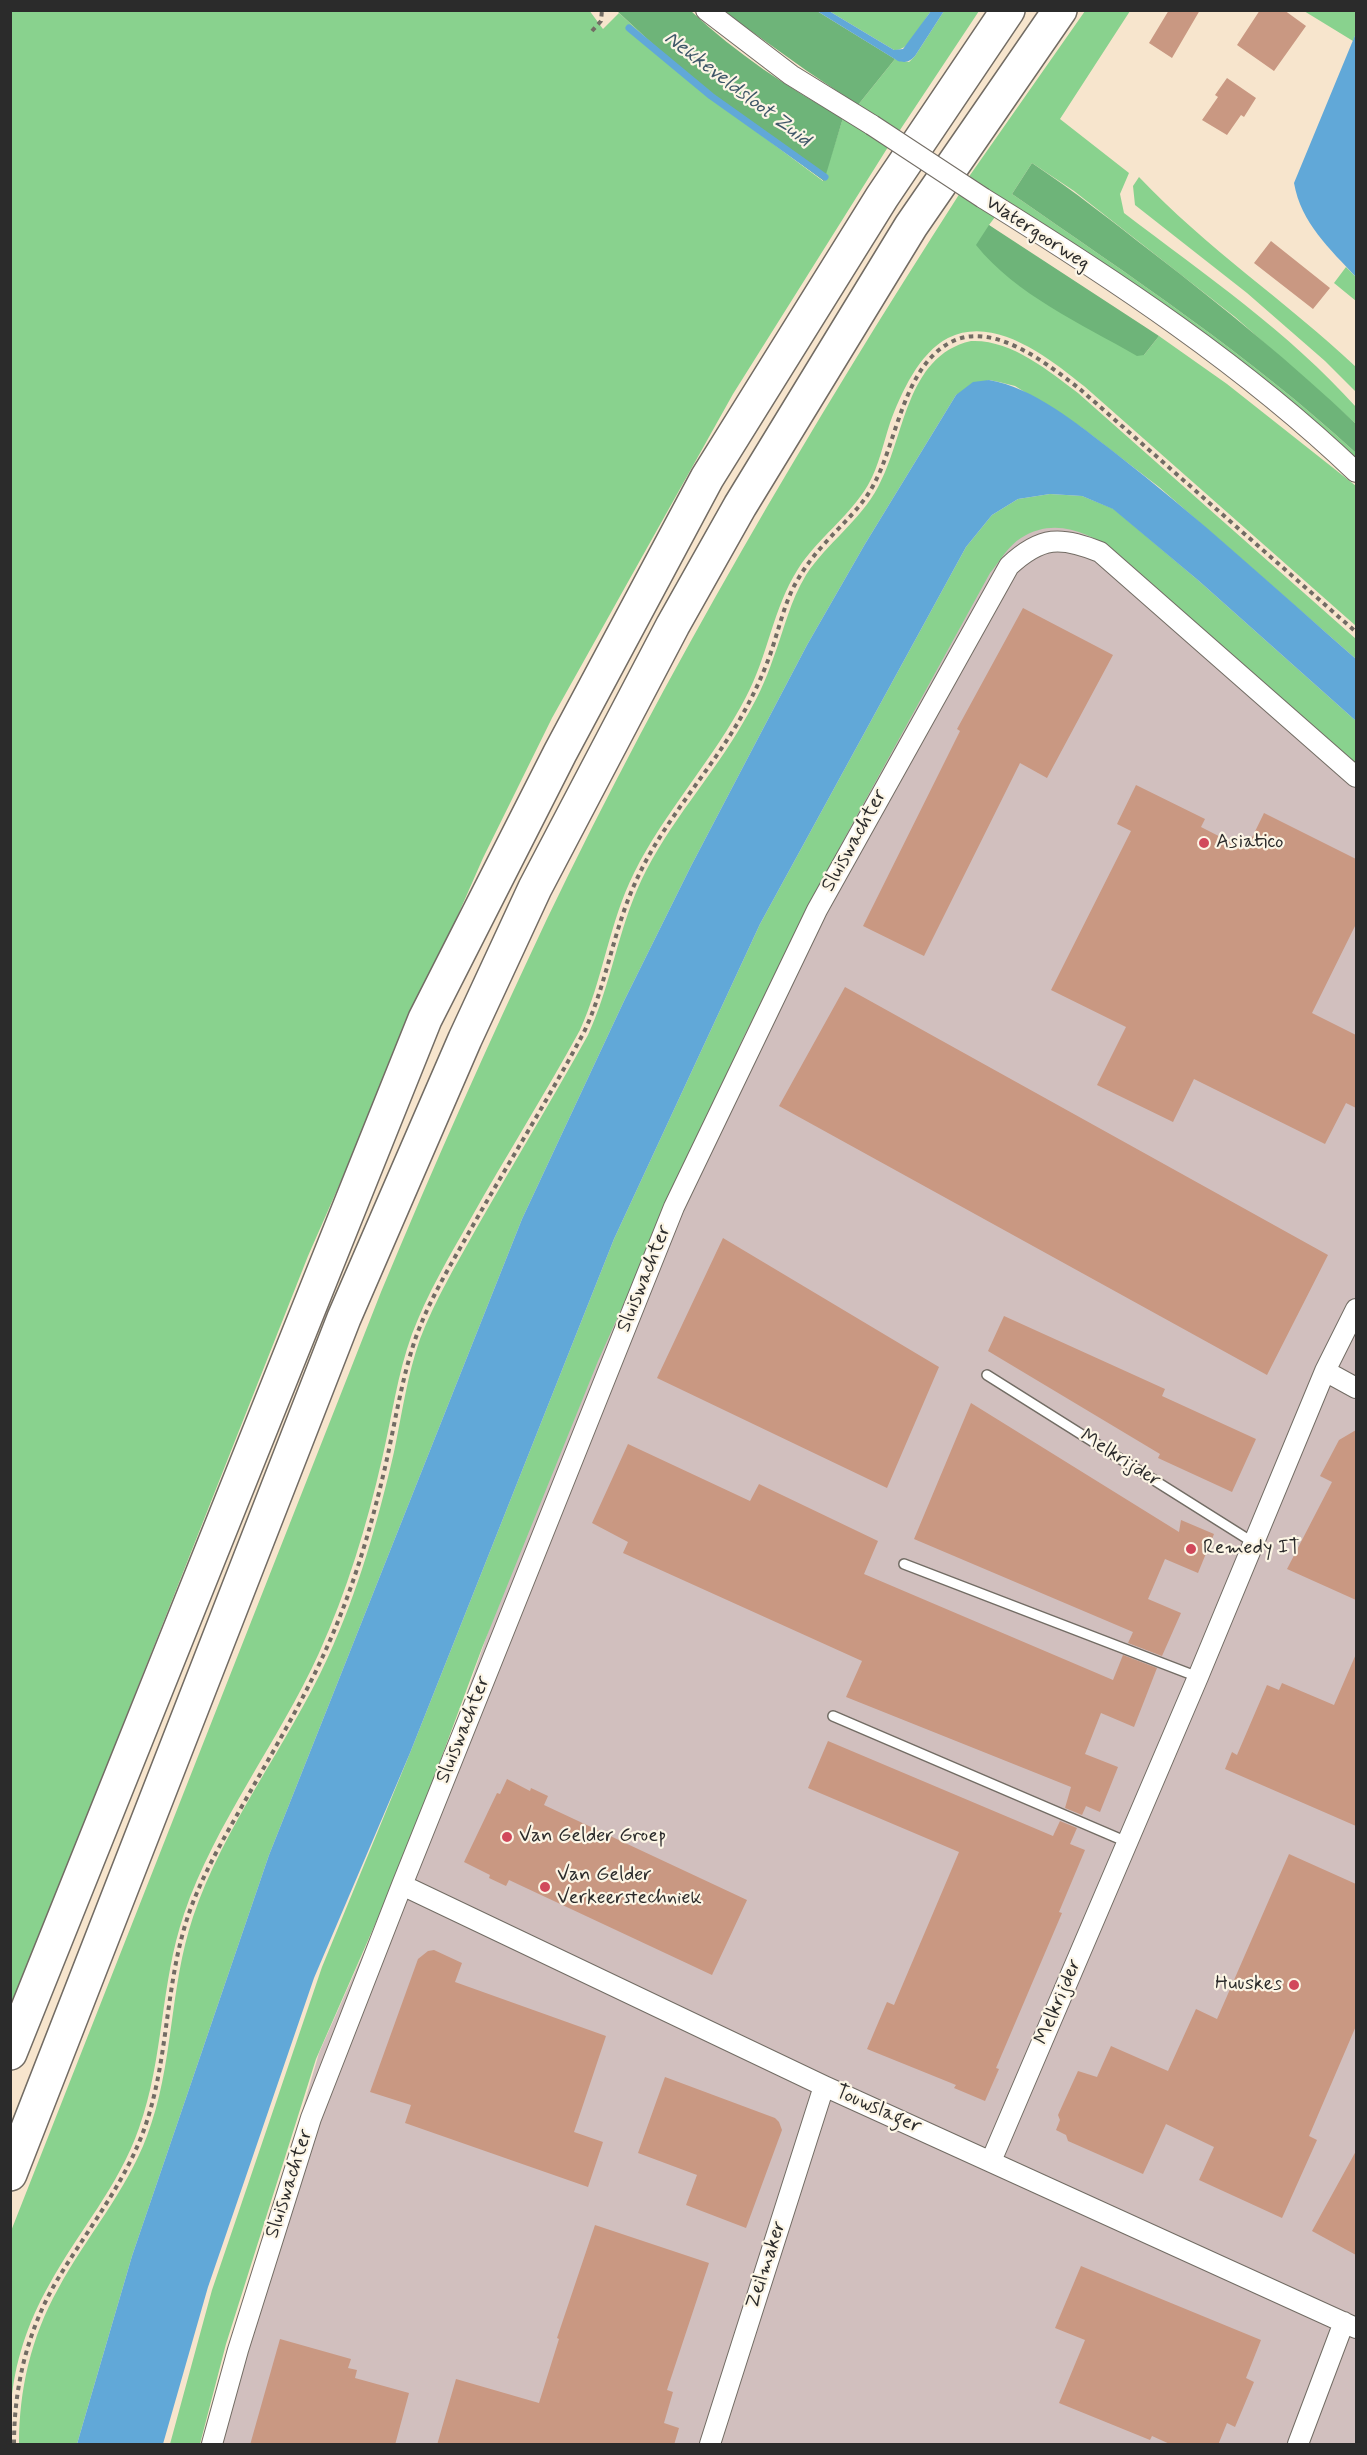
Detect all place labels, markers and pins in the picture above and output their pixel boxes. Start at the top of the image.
place label: Asiatico [1216,831,1283,855]
marker: Asiatico [1197,836,1211,850]
place label: Remedy IT [1203,1537,1300,1561]
marker: Remedy IT [1184,1542,1198,1556]
place label: Van Gelder Groep [519,1825,666,1849]
marker: Van Gelder Groep [500,1830,514,1844]
place label: Van Gelder Verkeerstechniek [557,1864,702,1911]
marker: Van Gelder Verkeerstechniek [538,1880,552,1894]
place label: Huuskes [1215,1973,1282,1997]
marker: Huuskes [1287,1978,1301,1992]

